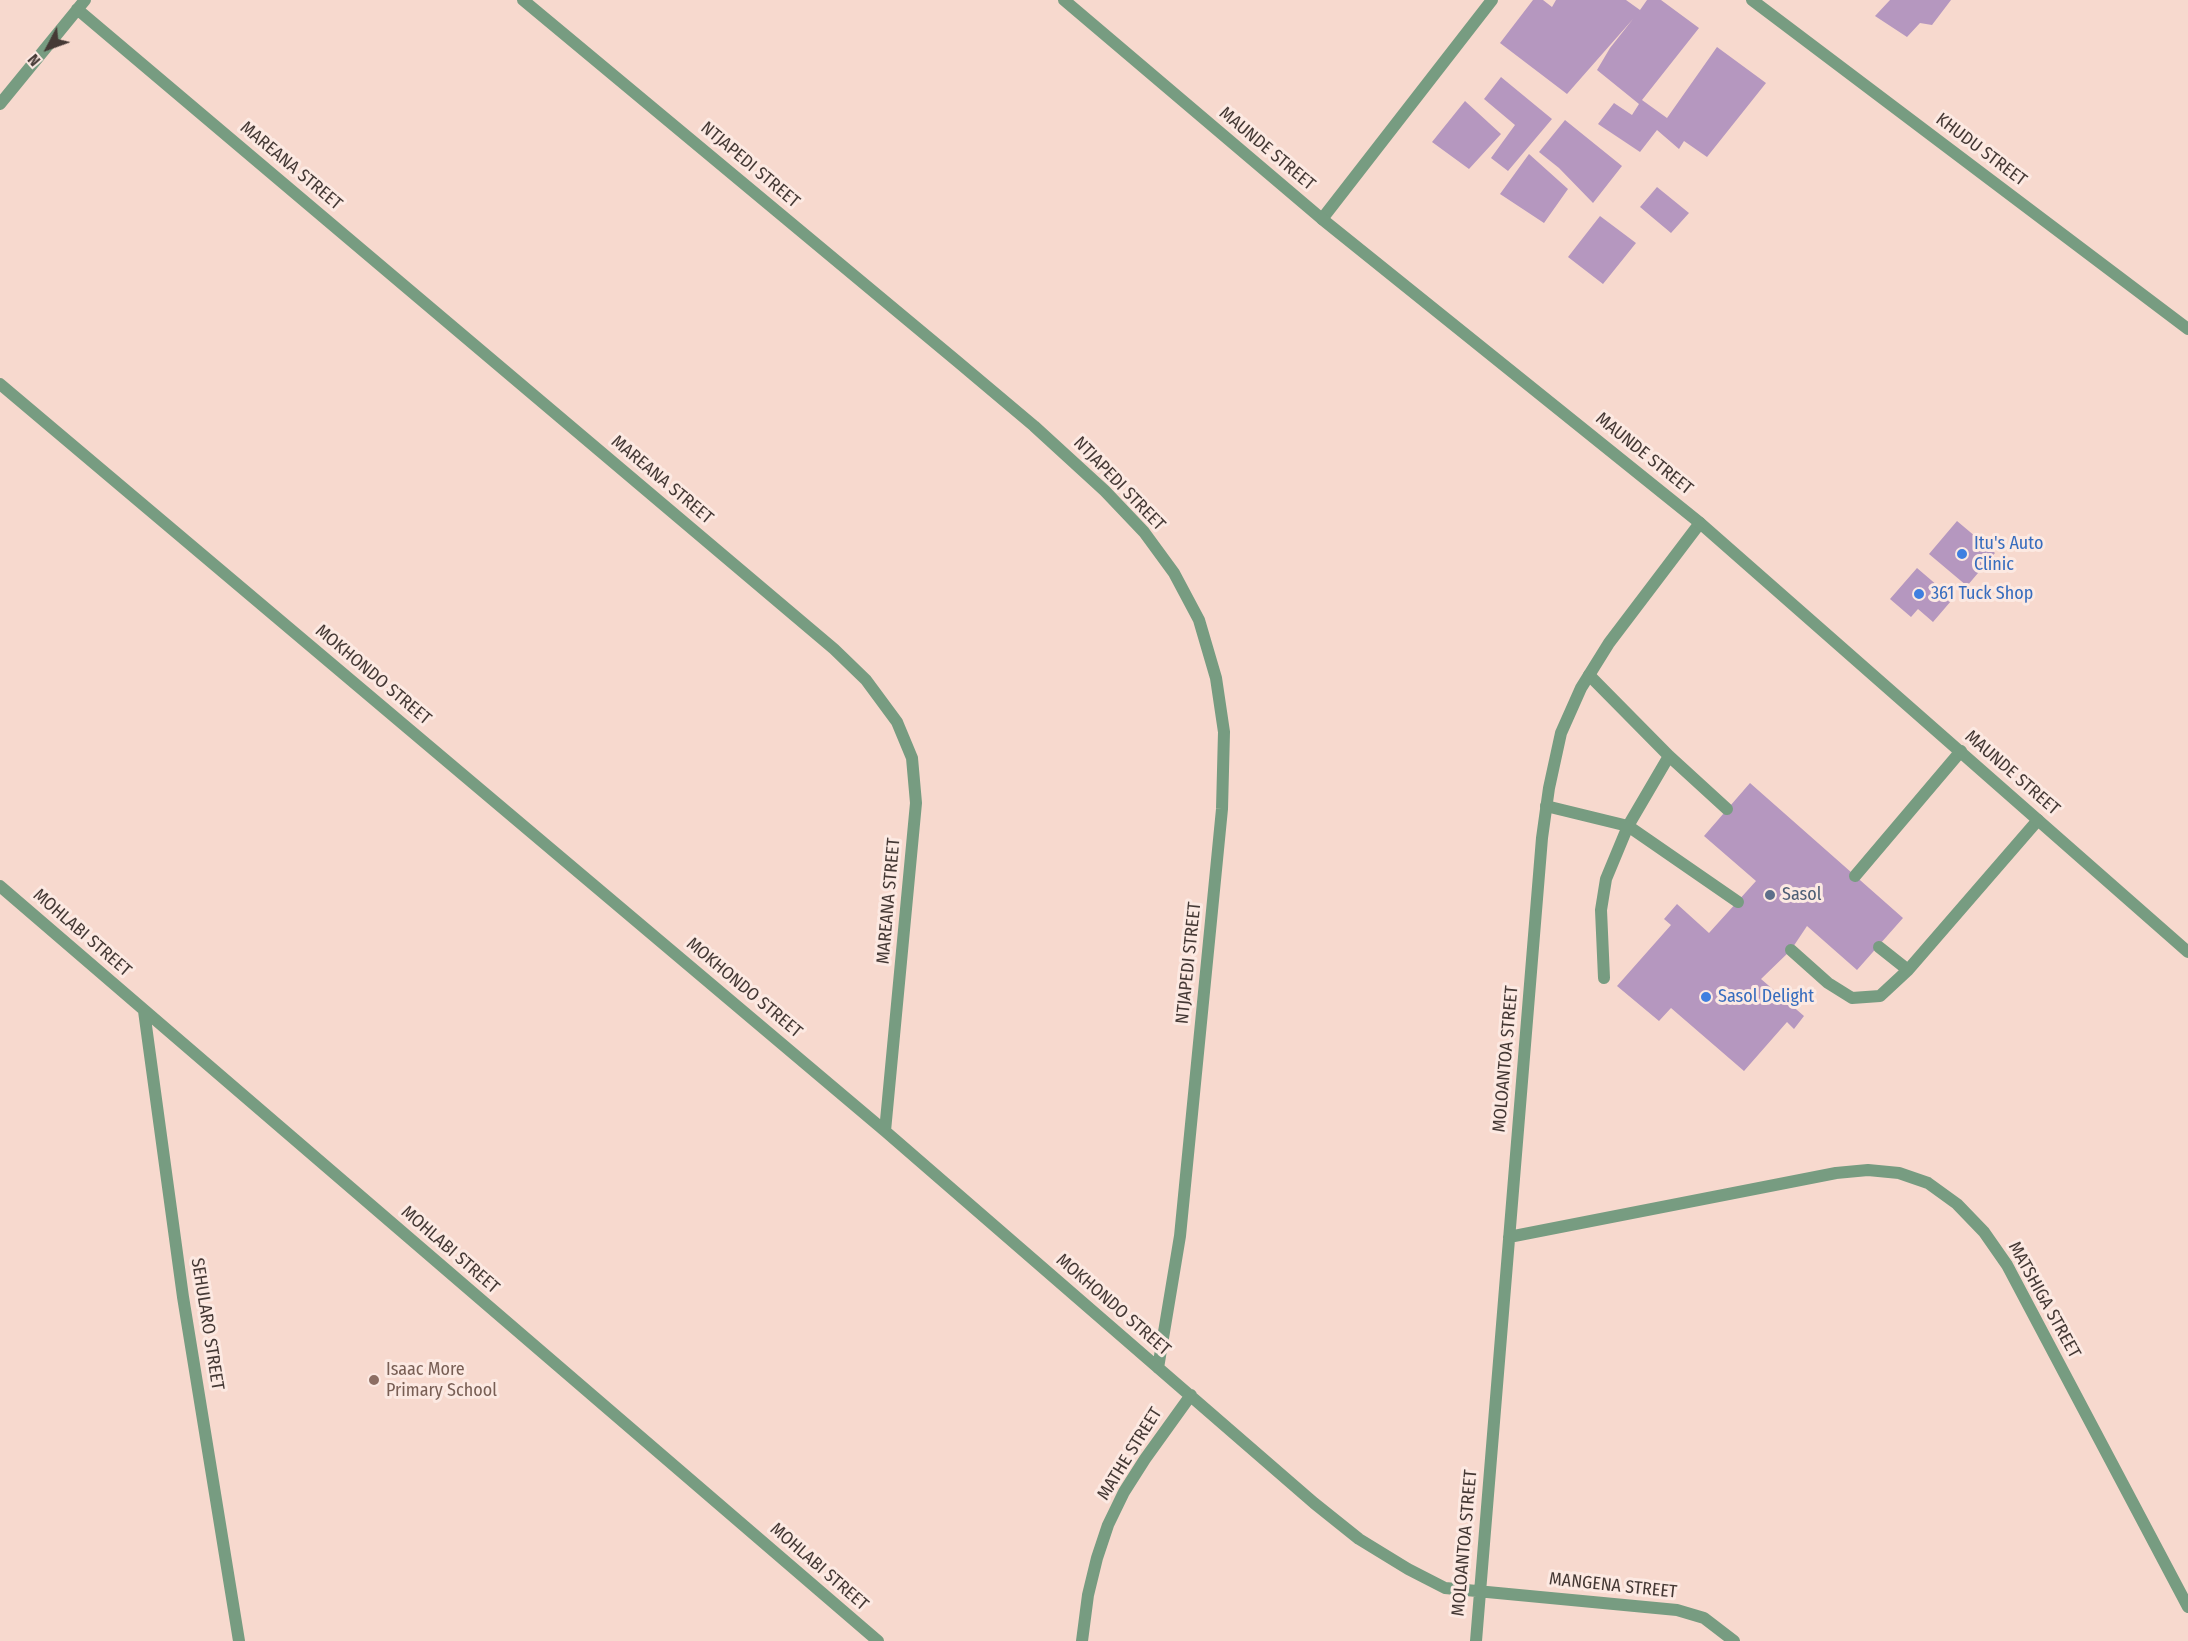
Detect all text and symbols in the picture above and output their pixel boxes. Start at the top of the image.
north arrow [18,18,78,78]
text: N [24,50,44,70]
street label: MAUNDE STREET [1215,103,1319,195]
street label: KHUDU STREET [1931,109,2031,191]
street label: MAREANA STREET [236,117,346,215]
street label: NTJAPEDI STREET [696,117,804,213]
street label: MAUNDE STREET [1591,408,1697,500]
street label: MAREANA STREET [607,431,717,529]
street label: NTJAPEDI STREET [1069,432,1169,536]
place label: Itu's Auto Clinic [1974,533,2043,576]
marker: Itu's Auto Clinic [1955,547,1969,561]
place label: 361 Tuck Shop [1931,583,2033,605]
marker: 361 Tuck Shop [1912,587,1926,601]
street label: MOKHONDO STREET [311,620,435,730]
street label: MAUNDE STREET [1960,726,2064,820]
street label: MAREANA STREET [873,837,905,965]
place label: Sasol [1782,884,1822,906]
street label: MOHLABI STREET [29,885,135,981]
marker: Sasol [1763,888,1777,902]
street label: NTJAPEDI STREET [1172,901,1206,1025]
street label: MOKHONDO STREET [682,933,806,1043]
street label: MOLOANTOA STREET [1489,985,1523,1133]
place label: Sasol Delight [1718,986,1814,1008]
marker: Sasol Delight [1699,990,1713,1004]
street label: MOHLABI STREET [397,1202,503,1298]
street label: MATSHIGA STREET [2003,1238,2085,1362]
street label: MOKHONDO STREET [1051,1249,1175,1361]
street label: SEHULARO STREET [186,1256,228,1392]
place label: Isaac More Primary School [386,1359,497,1402]
marker: Isaac More Primary School [367,1373,381,1387]
street label: MATHE STREET [1093,1404,1167,1504]
street label: MOLOANTOA STREET [1448,1469,1482,1617]
street label: MOHLABI STREET [766,1519,872,1615]
street label: MANGENA STREET [1548,1569,1678,1603]

